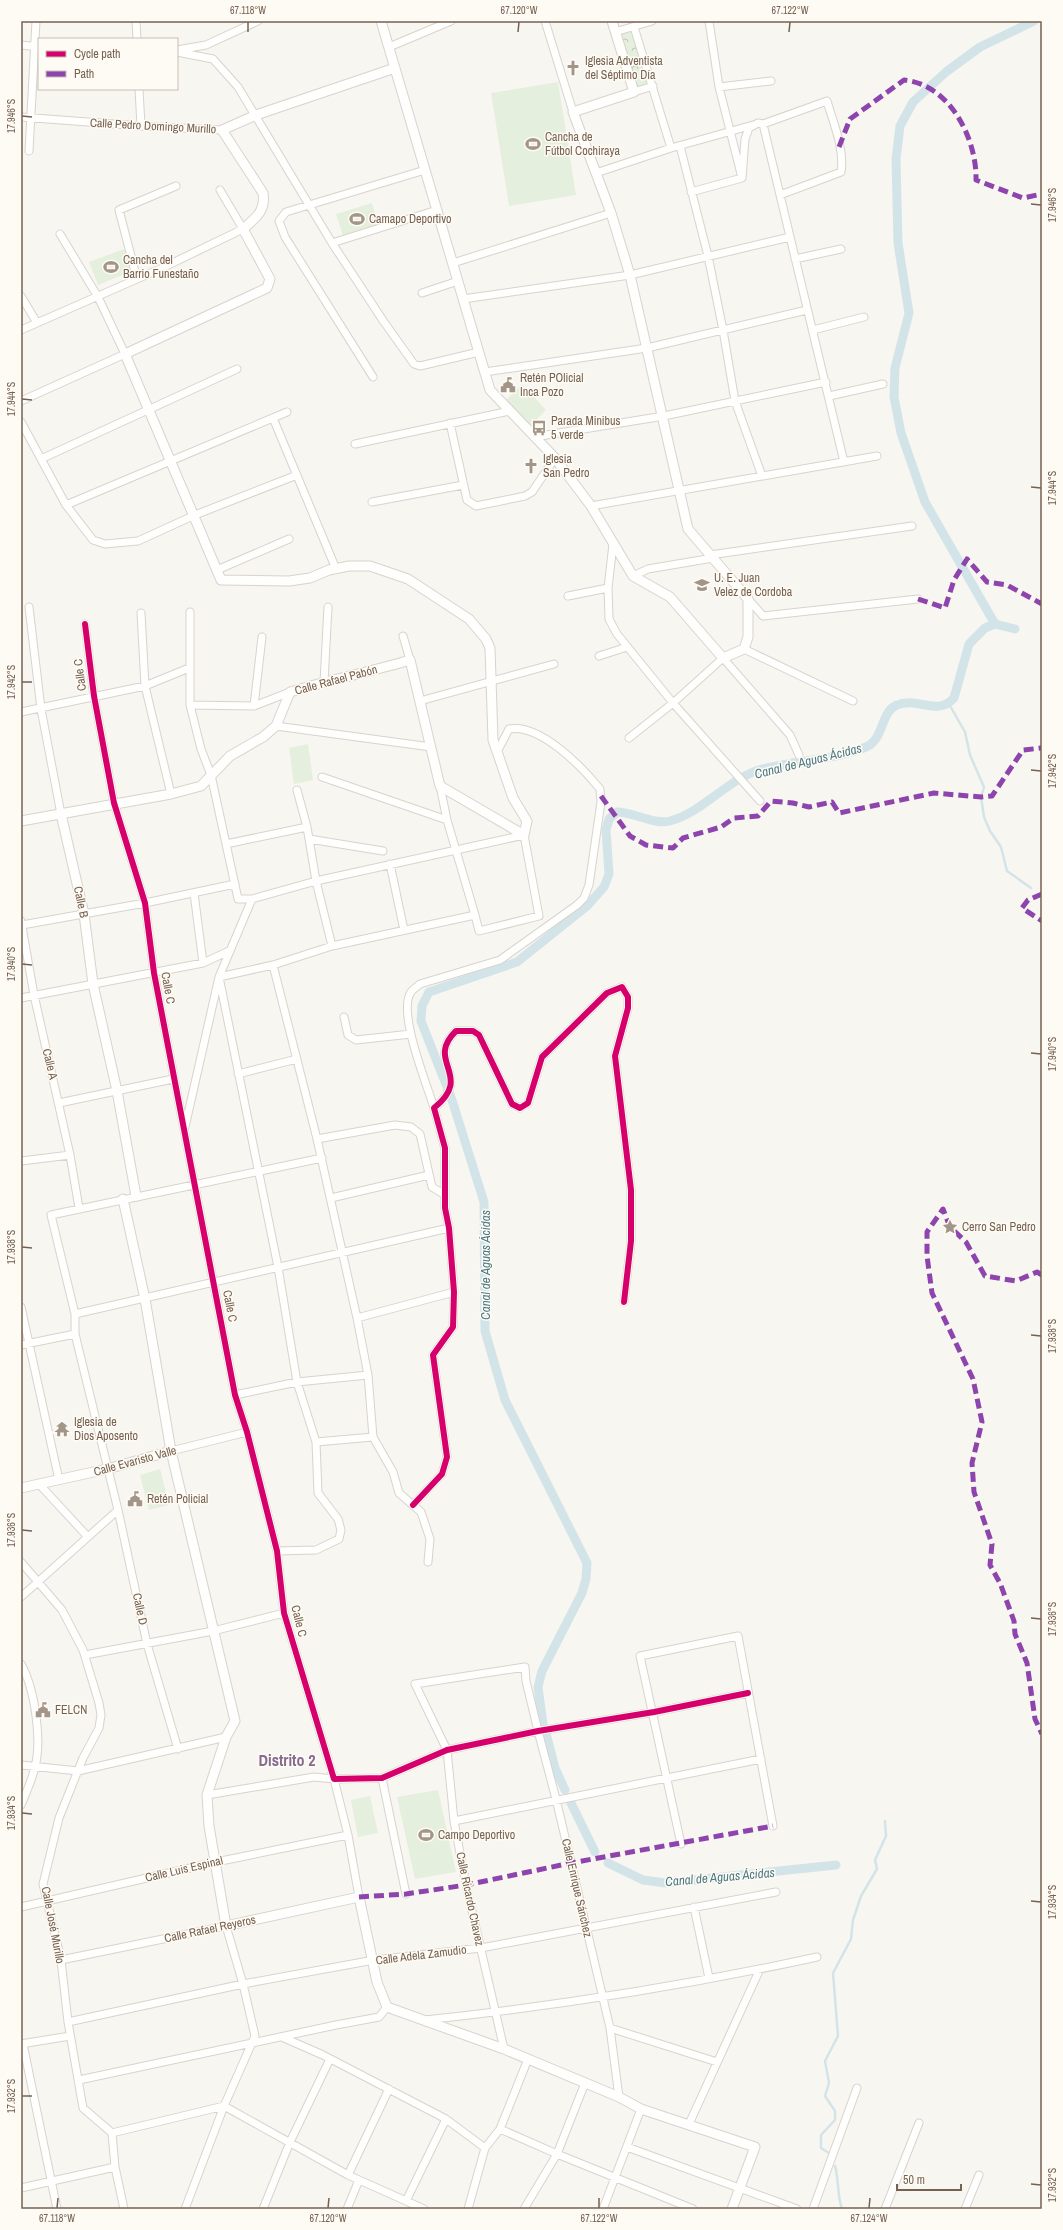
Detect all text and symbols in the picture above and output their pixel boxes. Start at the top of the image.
text: 67.118°W [230,4,266,17]
text: 67.120°W [501,4,538,17]
text: 67.122°W [772,4,809,17]
legend [38,38,178,90]
text: Cycle path [74,46,121,62]
place label: Iglesia Adventista del Séptimo Día [585,53,663,83]
church icon: Iglesia Adventista del Séptimo Día [564,59,582,77]
text: Path [74,66,94,82]
text: 17.946°S [5,98,18,133]
street label: Calle Pedro Domingo Murillo [90,115,216,137]
place label: Cancha de Fútbol Cochiraya [545,129,620,159]
sports icon: Cancha de Fútbol Cochiraya [524,135,542,153]
text: 17.946°S [1046,187,1059,222]
sports icon: Camapo Deportivo [348,210,366,228]
place label: Camapo Deportivo [369,211,452,227]
place label: Cancha del Barrio Funestaño [123,252,199,282]
sports icon: Cancha del Barrio Funestaño [102,258,120,276]
place label: Retén POlicial Inca Pozo [520,370,583,400]
public building icon: Retén POlicial Inca Pozo [499,376,517,394]
text: 17.944°S [5,381,18,416]
place label: Parada Minibus 5 verde [551,413,621,443]
bus stop icon: Parada Minibus 5 verde [530,419,548,437]
place label: Iglesia San Pedro [543,451,590,481]
church icon: Iglesia San Pedro [522,457,540,475]
text: 17.944°S [1046,470,1059,505]
place label: U. E. Juan Velez de Cordoba [714,570,793,600]
school or university icon: U. E. Juan Velez de Cordoba [693,576,711,594]
street label: Calle C [70,658,90,692]
street label: Calle Rafael Pabón [293,661,379,699]
text: 17.942°S [5,664,18,699]
water label: Canal de Aguas Ácidas [753,739,863,783]
text: 17.942°S [1046,753,1059,788]
street label: Calle B [70,885,92,920]
text: 17.940°S [5,946,18,981]
street label: Calle C [157,971,179,1005]
text: 17.940°S [1046,1036,1059,1071]
street label: Calle A [39,1047,61,1081]
water label: Canal de Aguas Ácidas [477,1210,494,1320]
place icon: Cerro San Pedro [941,1218,959,1236]
place label: Cerro San Pedro [962,1219,1036,1235]
text: 17.938°S [5,1229,18,1264]
street label: Calle C [219,1289,241,1323]
text: 17.938°S [1046,1318,1059,1353]
place label: Iglesia de Dios Aposento [74,1414,138,1444]
temple icon: Iglesia de Dios Aposento [53,1420,71,1438]
street label: Calle Evaristo Valle [92,1442,178,1480]
public building icon: Retén Policial [126,1490,144,1508]
place label: Retén Policial [147,1491,208,1507]
text: 17.936°S [5,1512,18,1547]
street label: Calle D [129,1592,151,1626]
text: 17.936°S [1046,1601,1059,1636]
street label: Calle C [287,1603,311,1639]
public building icon: FELCN [34,1701,52,1719]
place label: FELCN [55,1702,87,1718]
district label: Distrito 2 [259,1749,315,1771]
text: 17.934°S [5,1795,18,1830]
sports icon: Campo Deportivo [417,1826,435,1844]
place label: Campo Deportivo [438,1827,515,1843]
street label: Calle Enrique Sánchez [558,1837,596,1939]
street label: Calle Ricardo Chavez [452,1851,488,1948]
street label: Calle Luis Espinal [144,1852,224,1886]
water label: Canal de Aguas Ácidas [664,1864,776,1890]
text: 17.934°S [1046,1884,1059,1919]
street label: Calle José Murillo [38,1885,68,1965]
street label: Calle Rafael Reyeros [163,1911,257,1946]
street label: Calle Adela Zamudio [375,1941,467,1969]
text: 17.932°S [5,2078,18,2113]
scale bar [897,2166,961,2192]
text: 17.932°S [1046,2167,1059,2202]
text: 50 m [903,2172,925,2188]
text: 67.118°W [39,2212,75,2225]
text: 67.120°W [310,2212,347,2225]
text: 67.122°W [581,2212,618,2225]
text: 67.124°W [851,2212,888,2225]

